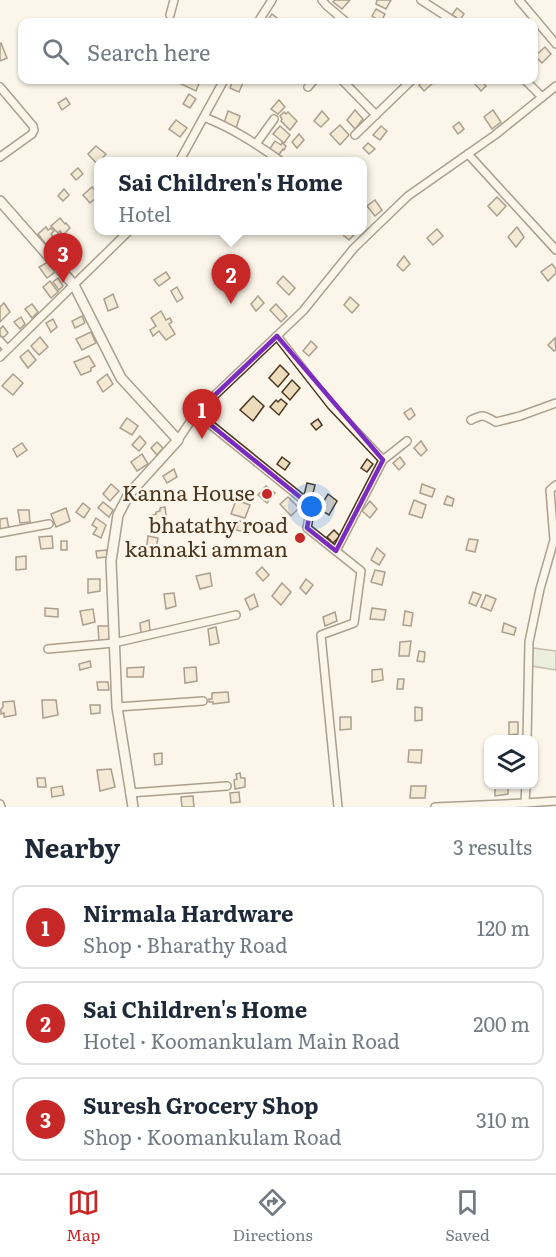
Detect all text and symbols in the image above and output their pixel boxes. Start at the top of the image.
search box [18,18,538,84]
icon: search [39,35,72,68]
text: Search here [87,35,210,68]
popup [94,157,367,235]
text: Sai Children's Home [118,165,343,198]
text: Hotel [118,198,171,228]
pin: 3 [44,234,82,283]
pin: 2 [212,254,250,304]
pin: 1 [182,390,222,439]
place label: Kanna House [122,476,255,507]
marker: Kanna House [260,487,274,501]
your location [297,492,326,521]
place label: bhatathy road kannaki amman [125,508,288,563]
marker: bhatathy road kannaki amman [293,531,307,545]
map controls [484,735,538,789]
button: layers [484,735,538,789]
text: Nearby [24,827,120,866]
text: 3 results [453,831,532,861]
text: Nirmala Hardware [83,896,294,929]
text: 1 [41,912,50,942]
text: 120 m [477,912,530,942]
text: Shop · Bharathy Road [83,929,288,959]
text: Sai Children's Home [83,992,307,1025]
text: 2 [40,1008,51,1038]
text: 200 m [473,1008,530,1038]
text: Hotel · Koomankulam Main Road [83,1025,400,1055]
text: Suresh Grocery Shop [83,1088,319,1121]
text: 3 [40,1104,51,1134]
text: 310 m [476,1104,530,1134]
text: Shop · Koomankulam Road [83,1121,342,1151]
tab: Map [66,1186,100,1246]
tab: Directions [233,1186,313,1246]
tab: Saved [445,1186,490,1246]

